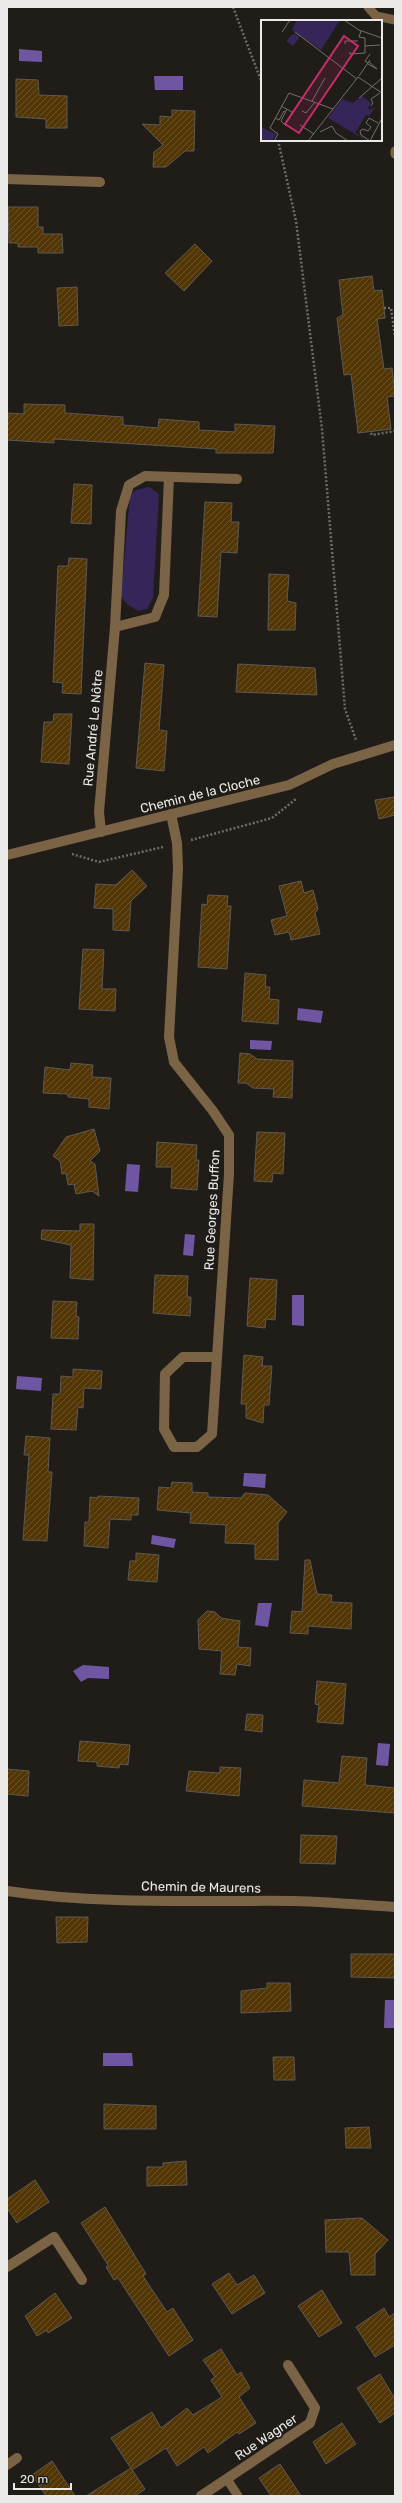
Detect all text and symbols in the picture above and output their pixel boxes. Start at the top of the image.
inset map [261,20,382,141]
street label: Rue André Le Nôtre [80,669,106,787]
street label: Chemin de la Cloche [139,772,261,816]
street label: Rue Georges Buffon [201,1149,224,1271]
street label: Chemin de Maurens [141,1878,261,1896]
street label: Rue Wagner [232,2411,301,2464]
scale bar [14,2465,71,2491]
text: 20 m [20,2472,48,2486]

